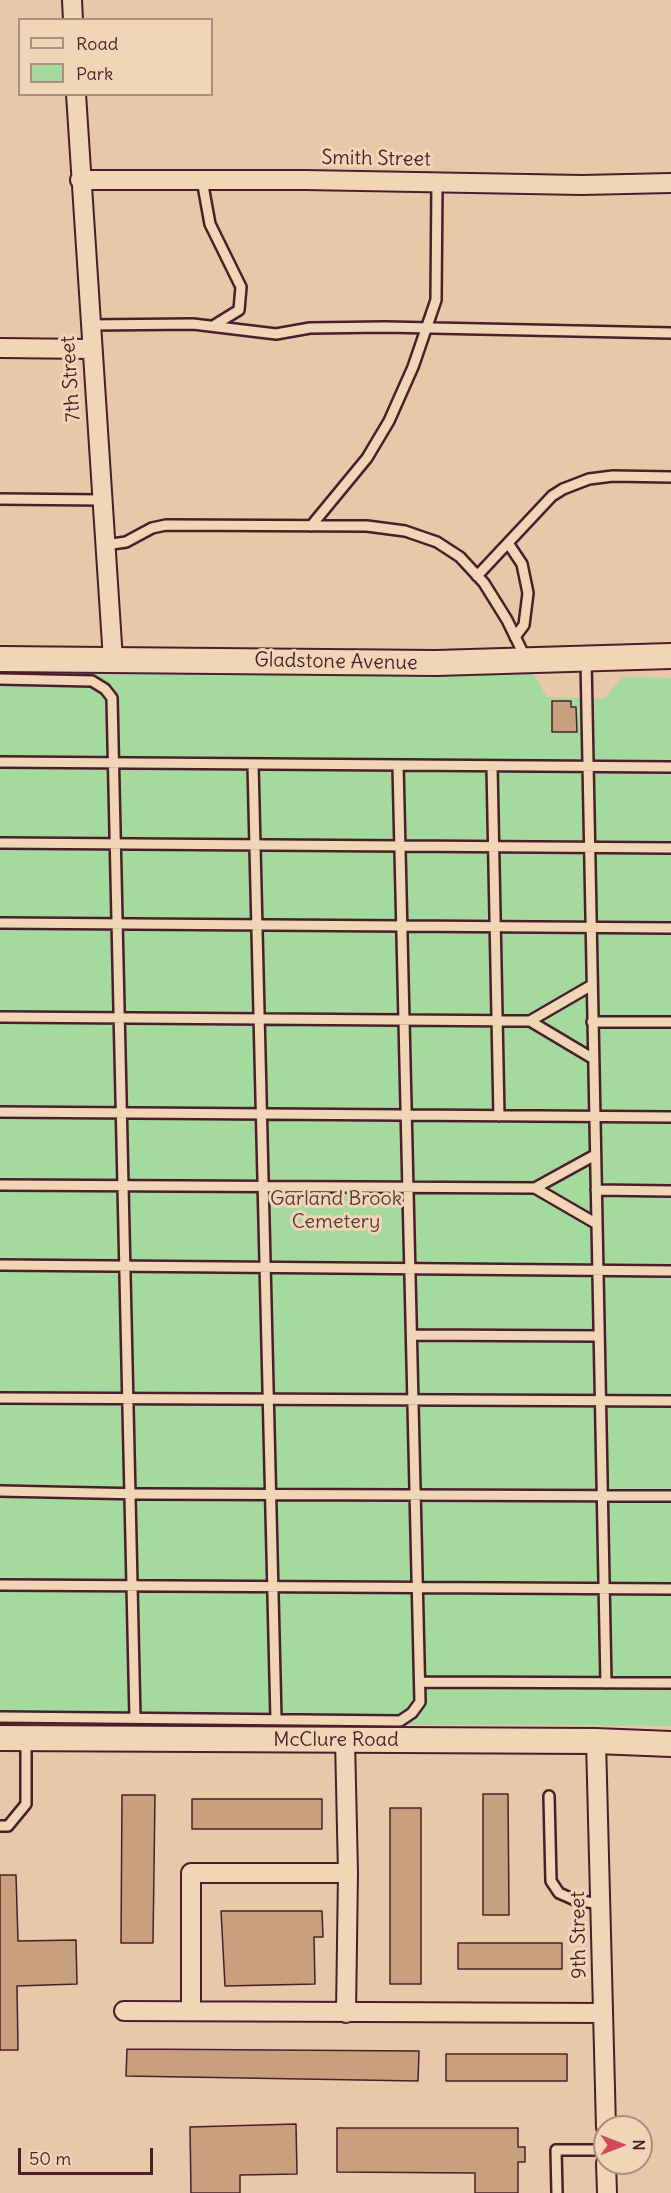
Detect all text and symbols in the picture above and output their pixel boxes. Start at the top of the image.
legend [18,18,213,96]
text: Road [76,32,118,55]
text: Park [76,62,113,85]
street label: Smith Street [321,146,431,172]
street label: 7th Street [56,335,86,423]
street label: Gladstone Avenue [254,649,418,675]
park label: Garland Brook Cemetery [270,1187,402,1234]
street label: McClure Road [273,1728,399,1752]
street label: 9th Street [566,1891,592,1979]
north arrow [593,2115,653,2175]
scale bar [21,2136,156,2174]
text: N [629,2139,649,2151]
text: 50 m [29,2147,71,2170]

